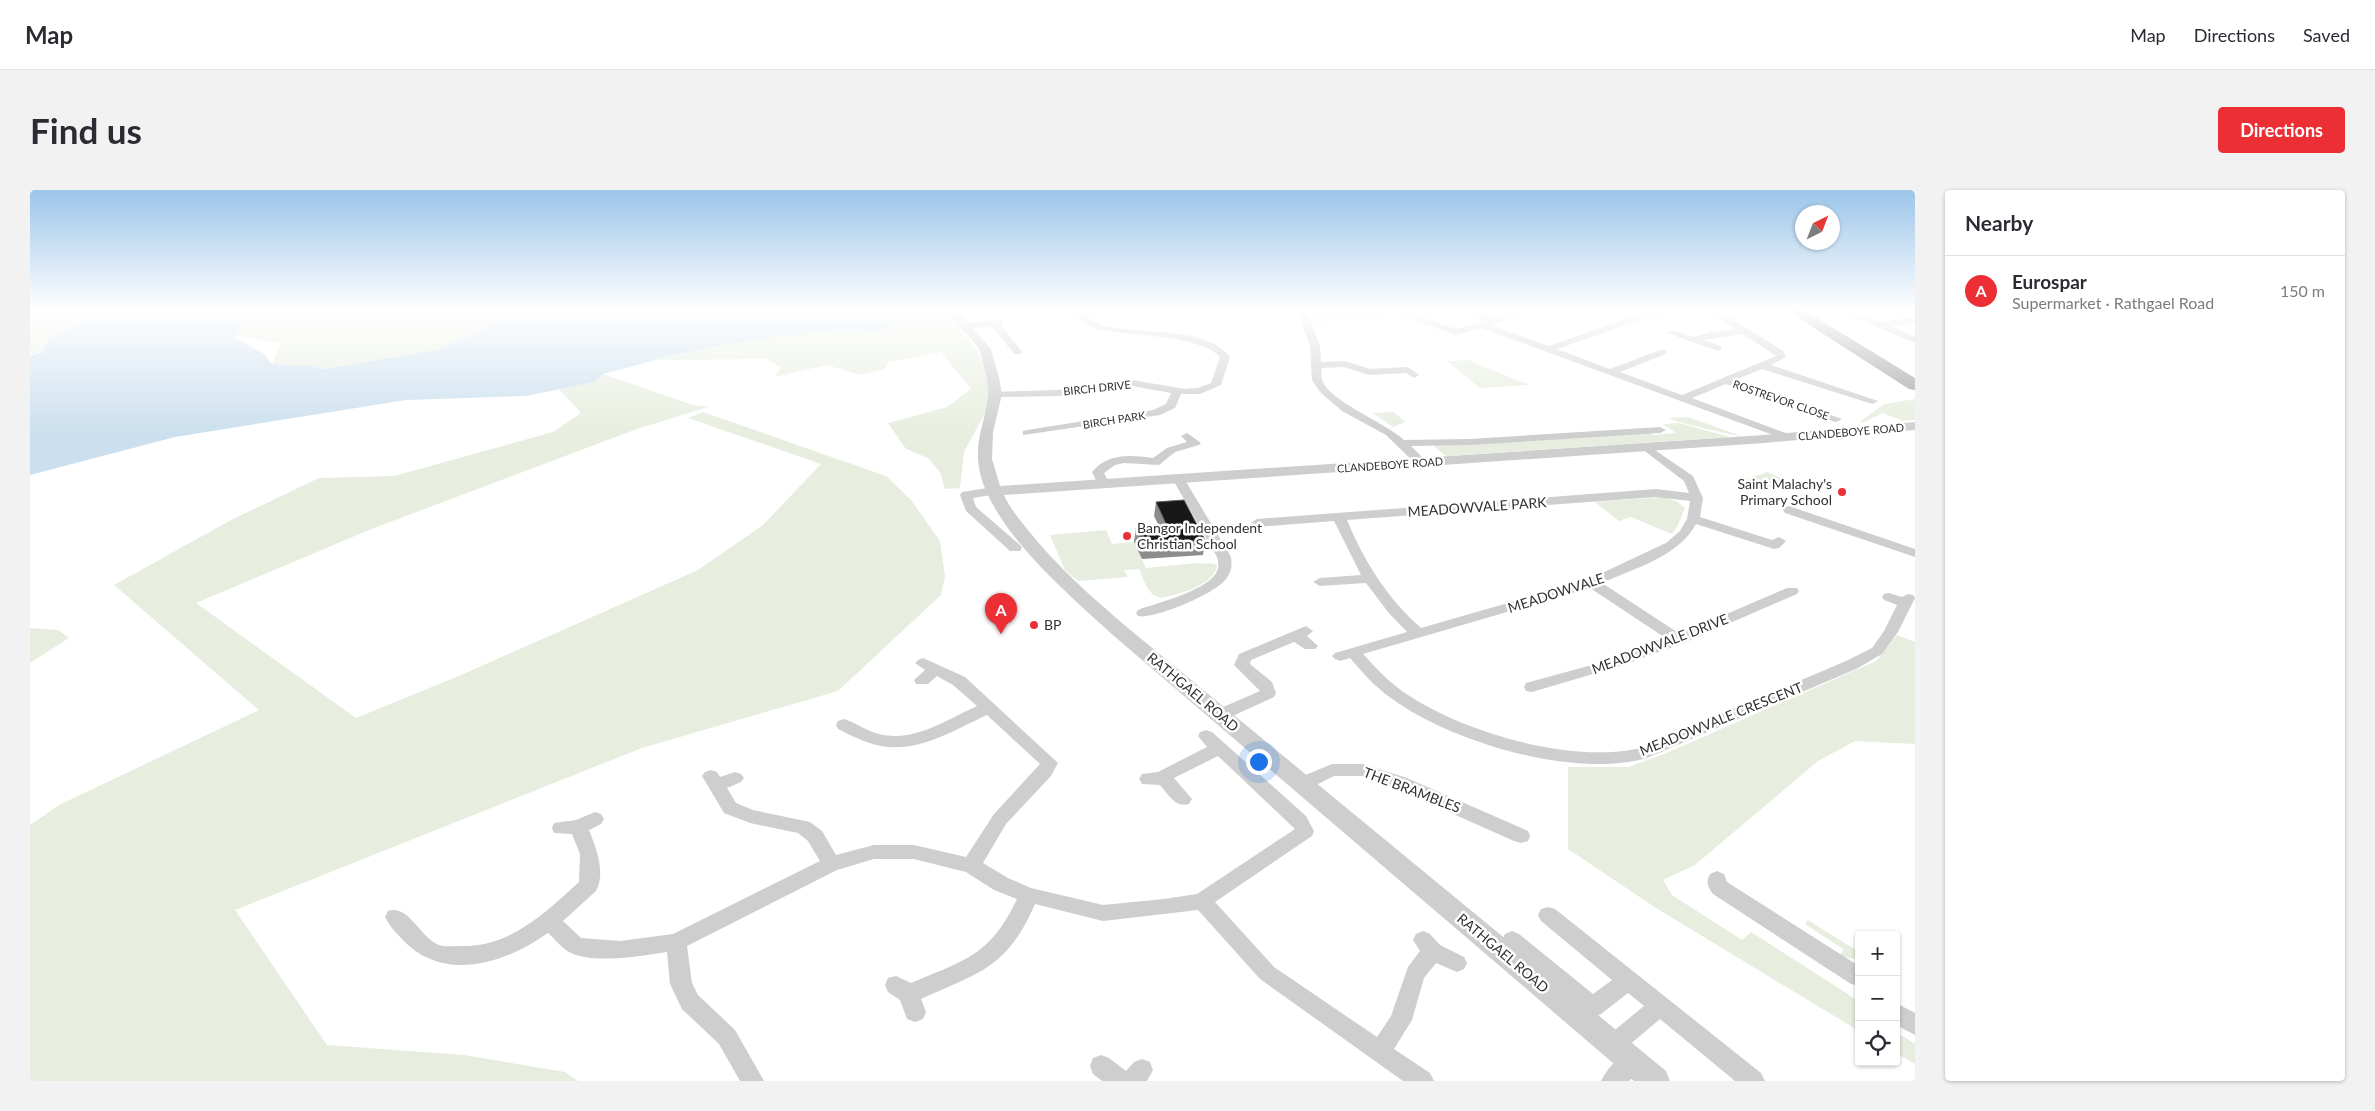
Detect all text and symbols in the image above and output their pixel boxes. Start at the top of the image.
text: Map [25,20,73,49]
text: Map [2130,24,2166,46]
text: Directions [2194,24,2275,46]
text: Saved [2303,24,2350,46]
button: Directions [2218,107,2345,153]
text: Find us [30,109,142,151]
north arrow [1795,205,1840,250]
text: Nearby [1965,210,2033,235]
text: Eurospar [2012,270,2087,293]
text: A [1975,281,1987,300]
text: 150 m [2280,281,2325,300]
text: Supermarket · Rathgael Road [2012,293,2214,312]
street label: BIRCH DRIVE [1063,377,1131,398]
street label: ROSTREVOR CLOSE [1731,377,1831,422]
street label: BIRCH PARK [1082,408,1147,431]
street label: CLANDEBOYE ROAD [1797,420,1904,443]
street label: CLANDEBOYE ROAD [1336,454,1443,475]
place label: Saint Malachy's Primary School [1738,475,1832,508]
marker: Saint Malachy's Primary School [1836,486,1848,498]
street label: MEADOWVALE PARK [1407,493,1548,520]
place label: Bangor Independent Christian School [1137,519,1262,552]
marker: Bangor Independent Christian School [1121,530,1133,542]
street label: MEADOWVALE [1506,569,1606,616]
pin: A [985,593,1017,634]
street label: MEADOWVALE DRIVE [1589,610,1730,677]
place label: BP [1044,616,1061,633]
marker: BP [1028,619,1040,631]
street label: RATHGAEL ROAD [1144,648,1242,735]
street label: MEADOWVALE CRESCENT [1637,678,1805,759]
your location [1246,749,1272,775]
street label: THE BRAMBLES [1361,763,1463,816]
street label: RATHGAEL ROAD [1454,909,1552,996]
map controls [1855,931,1900,1066]
button: + [1855,931,1900,976]
button: − [1855,976,1900,1021]
button: locate [1855,1021,1900,1066]

